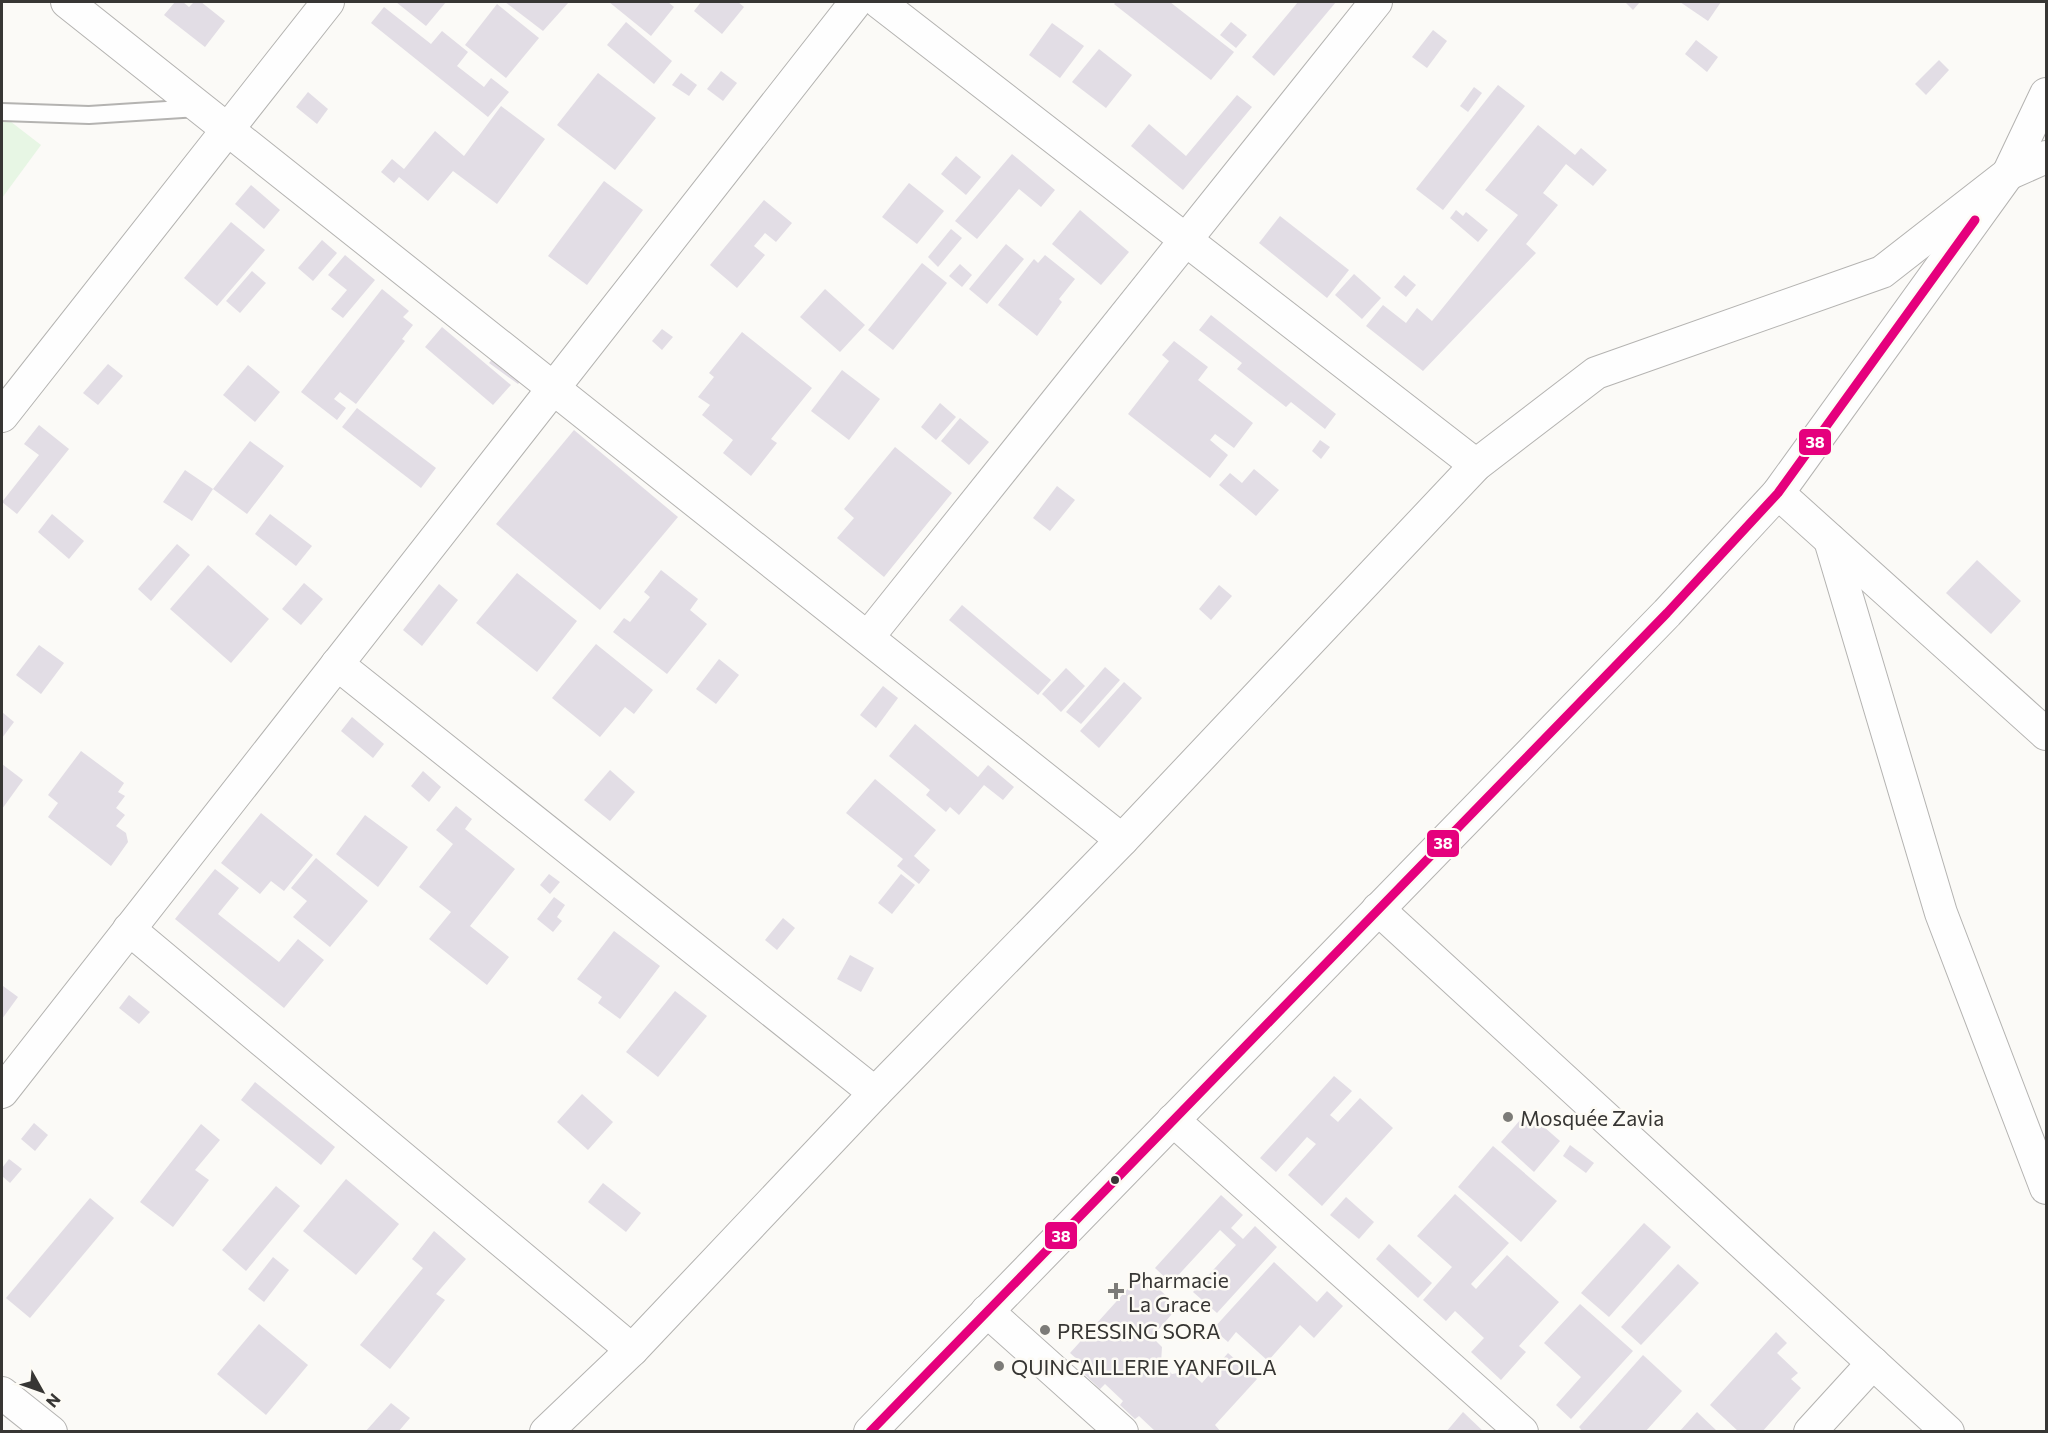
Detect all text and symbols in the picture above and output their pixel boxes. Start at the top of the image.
line badge: 38 [1798,428,1832,456]
text: 38 [1805,432,1825,451]
line badge: 38 [1426,829,1460,858]
text: 38 [1433,833,1453,852]
place label: Mosquée Zavia [1520,1105,1664,1130]
marker: Mosquée Zavia [1501,1110,1515,1124]
unlabelled marker [1109,1174,1121,1186]
line badge: 38 [1044,1221,1078,1250]
text: 38 [1051,1226,1071,1245]
place label: Pharmacie La Grace [1128,1267,1229,1316]
marker: Pharmacie La Grace [1109,1284,1123,1298]
place label: PRESSING SORA [1057,1318,1221,1343]
marker: PRESSING SORA [1038,1323,1052,1337]
place label: QUINCAILLERIE YANFOILA [1011,1354,1277,1379]
marker: QUINCAILLERIE YANFOILA [992,1359,1006,1373]
north arrow [12,1361,72,1421]
text: N [43,1390,65,1412]

